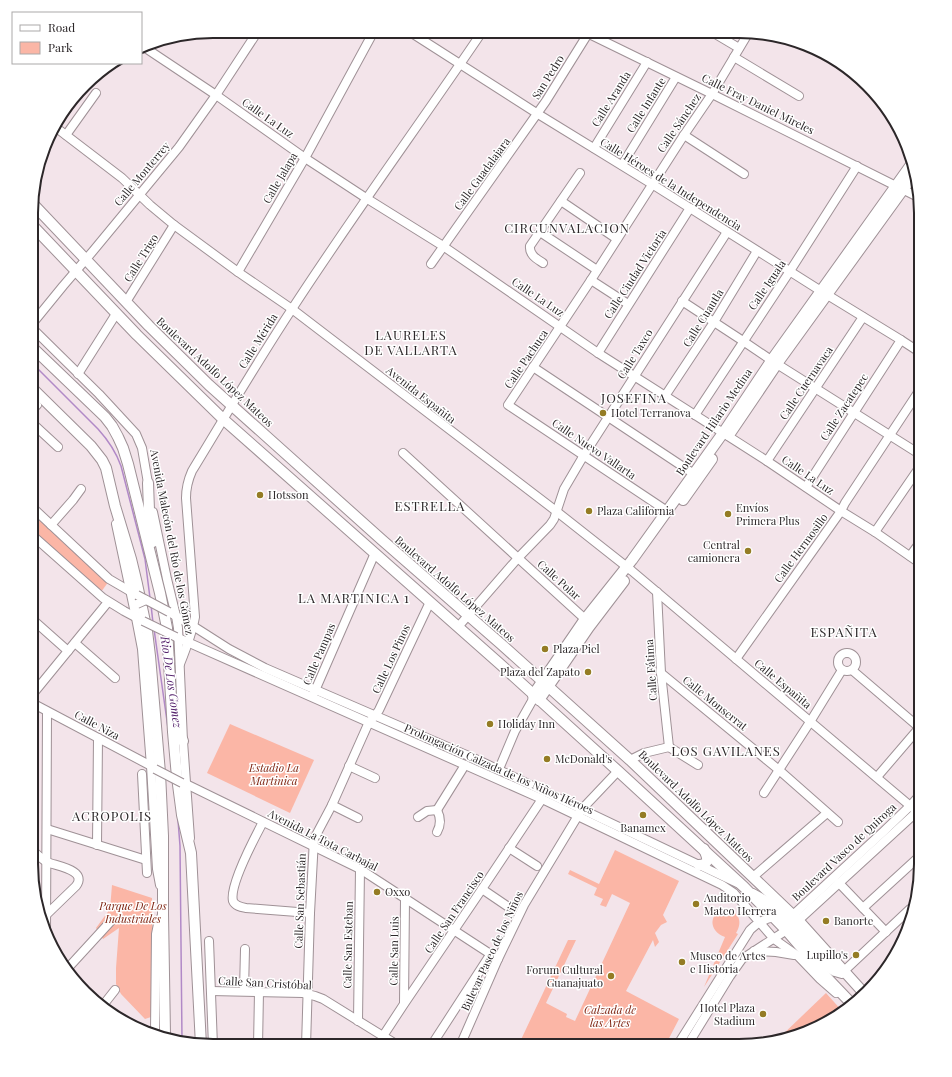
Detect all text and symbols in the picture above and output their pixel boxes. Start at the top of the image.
legend [12,12,142,64]
text: Road [48,19,75,35]
text: Park [48,39,73,55]
street label: San Pedro [528,52,567,102]
street label: Calle Aranda [588,68,634,129]
street label: Calle Fray Daniel Mireles [700,70,817,137]
street label: Calle Infante [623,74,669,135]
street label: Calle Sánchez [653,90,704,155]
street label: Calle La Luz [239,94,297,141]
street label: Calle Guadalajara [450,134,513,213]
street label: Calle Héroes de la Independencia [598,134,745,234]
street label: Calle Monterrey [110,138,173,209]
street label: Calle Jalapa [259,149,301,206]
district label: CIRCUNVALACION [504,219,630,236]
street label: Calle Ciudad Victoria [600,226,669,321]
street label: Calle Trigo [120,231,161,285]
street label: Calle Iguala [744,256,789,313]
street label: Calle La Luz [509,274,567,320]
street label: Calle Cuautla [679,285,727,350]
street label: Calle Mérida [235,310,281,371]
street label: Boulevard Adolfo López Mateos [154,313,277,430]
district label: LAURELES DE VALLARTA [364,326,458,358]
street label: Calle Pachuca [500,326,551,391]
street label: Calle Taxco [613,326,656,382]
street label: Calle Cuernavaca [775,343,836,422]
street label: Avenida Españita [383,362,460,427]
street label: Boulevard Hilario Medina [672,365,755,478]
street label: Calle Zacatepec [816,370,871,443]
district label: JOSEFINA [600,389,667,406]
place label: Hotel Terranova [611,405,691,420]
marker: Hotel Terranova [598,408,608,418]
street label: Calle Nuevo Vallarta [549,415,640,483]
street label: Avenida Malecón del Río de los Gómez [147,447,198,636]
street label: Calle La Luz [779,452,837,498]
place label: Hotsson [268,487,309,502]
marker: Hotsson [255,490,265,500]
district label: ESTRELLA [395,497,465,514]
place label: Envíos Primera Plus [736,500,800,528]
place label: Plaza California [597,503,675,518]
marker: Plaza California [584,506,594,516]
marker: Envíos Primera Plus [723,509,733,519]
street label: Calle Hermosillo [770,510,831,585]
street label: Boulevard Adolfo López Mateos [392,532,519,645]
place label: Central camionera [688,537,741,565]
marker: Central camionera [743,546,753,556]
street label: Calle Polar [535,556,584,603]
district label: LA MARTINICA 1 [298,589,410,606]
street label: Calle Pampas [299,620,338,687]
street label: Calle Los Pinos [368,622,413,696]
district label: ESPAÑITA [810,623,878,640]
water label: Rio De Los Gomez [157,634,186,729]
street label: Calle Fátima [641,638,660,701]
place label: Plaza Piel [553,641,600,656]
marker: Plaza Piel [540,644,550,654]
street label: Calle Españita [752,655,815,712]
place label: Plaza del Zapato [500,664,580,679]
marker: Plaza del Zapato [583,667,593,677]
street label: Calle Monserrat [680,672,751,733]
street label: Calle Niza [72,706,123,743]
place label: Holiday Inn [498,716,556,731]
marker: Holiday Inn [485,719,495,729]
street label: Prolongación Calzada de los Niños Héroes [402,720,596,817]
district label: LOS GAVILANES [671,742,781,759]
street label: Boulevard Adolfo López Mateos [636,747,757,865]
place label: McDonald's [555,751,612,766]
marker: McDonald's [542,754,552,764]
park label: Estadio La Martinica [248,760,299,788]
street label: Boulevard Vasco de Quiroga [788,799,899,904]
street label: Avenida La Tota Carbajal [265,805,381,874]
district label: ACROPOLIS [71,807,152,824]
marker: Banamex [638,810,648,820]
place label: Banamex [620,820,666,835]
street label: Calle San Sebastián [290,853,309,949]
street label: Calle San Francisco [420,868,487,956]
place label: Oxxo [385,884,410,899]
marker: Oxxo [372,887,382,897]
street label: Bulevar Paseo de los Niños [457,888,526,1013]
place label: Auditorio Mateo Herrera [703,890,777,918]
park label: Parque De Los Industriales [98,898,167,926]
marker: Auditorio Mateo Herrera [691,899,701,909]
street label: Calle San Esteban [339,901,356,989]
place label: Banorte [834,913,874,928]
street label: Calle San Luis [385,916,402,986]
marker: Banorte [821,916,831,926]
place label: Lupillo's [807,947,848,962]
place label: Museo de Artes e Historia [690,948,766,976]
marker: Lupillo's [851,950,861,960]
marker: Museo de Artes e Historia [677,957,687,967]
place label: Forum Cultural Guanajuato [526,962,603,990]
marker: Forum Cultural Guanajuato [606,971,616,981]
street label: Calle San Cristóbal [218,973,312,992]
place label: Hotel Plaza Stadium [700,1000,756,1028]
park label: Calzada de las Artes [584,1002,636,1030]
marker: Hotel Plaza Stadium [758,1009,768,1019]

